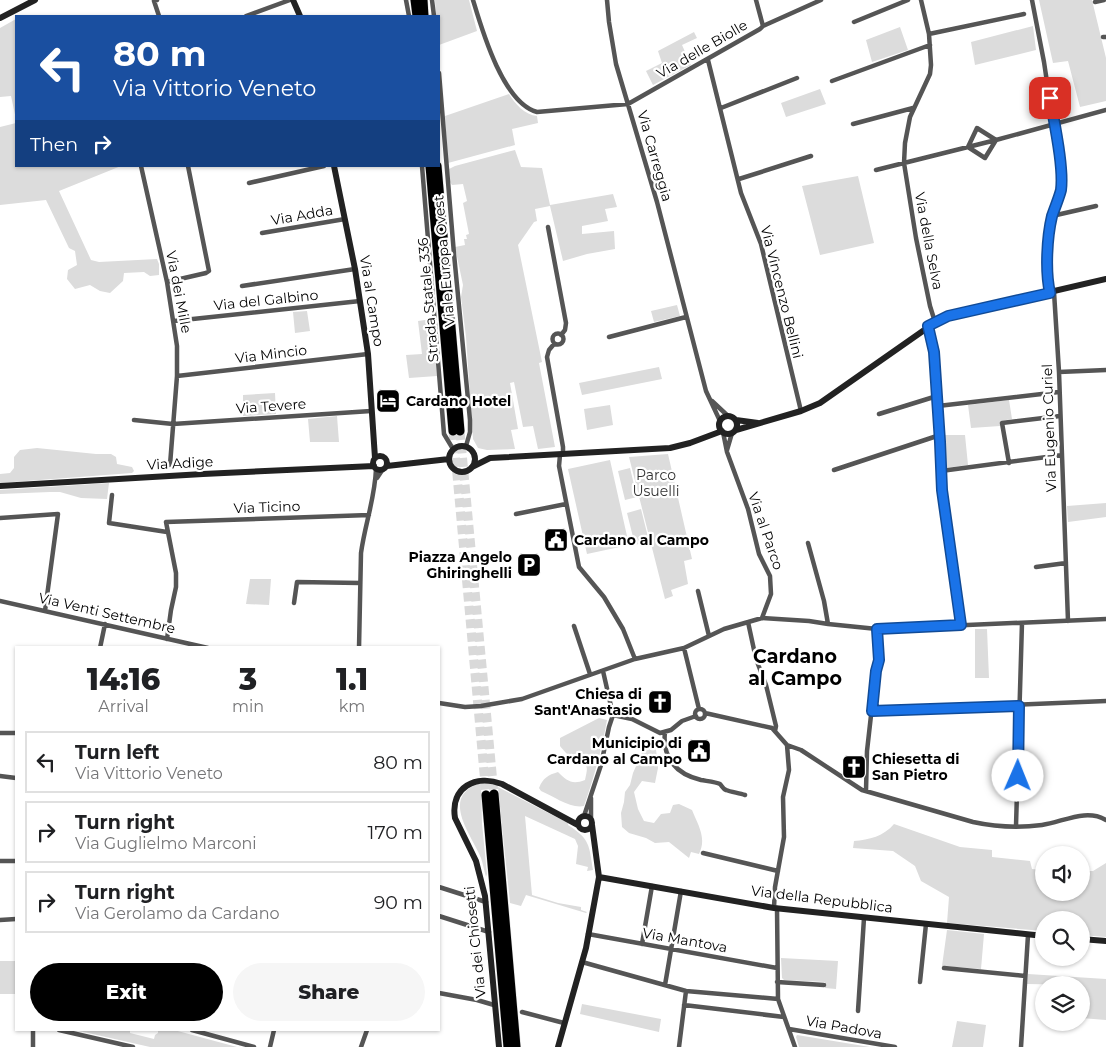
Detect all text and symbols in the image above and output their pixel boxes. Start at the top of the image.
street label: Via delle Biolle [653,16,751,82]
text: 80 m [113,32,207,75]
icon: left [30,35,95,100]
text: Via Vittorio Veneto [113,75,316,102]
pin [1029,77,1071,119]
icon: arrive [1036,84,1064,112]
street label: Via Carreggia [633,108,677,204]
icon: right [88,130,116,158]
text: Then [30,133,78,156]
street label: Via della Selva [911,191,947,291]
street label: Viale Europa Ovest [429,194,459,327]
street label: Via Adda [270,201,334,229]
street label: Via Vincenzo Bellini [757,224,807,360]
street label: Strada Statale 336 [414,236,442,363]
street label: Via dei Mille [162,249,196,335]
street label: Via al Campo [356,254,388,348]
street label: Via del Galbino [213,286,319,314]
street label: Via Mincio [234,341,308,367]
street label: Via Eugenio Curiel [1038,364,1060,492]
hotel icon: Cardano Hotel [375,388,401,414]
place label: Cardano Hotel [406,392,511,410]
street label: Via Tevere [235,395,307,417]
street label: Via Adige [146,452,214,474]
park label: Parco Usuelli [632,466,680,500]
street label: Via al Parco [744,490,788,572]
street label: Via Ticino [233,497,301,517]
public building icon: Cardano al Campo [543,527,569,553]
place label: Cardano al Campo [574,531,709,549]
place label: Piazza Angelo Ghiringhelli [409,548,512,582]
parking icon: Piazza Angelo Ghiringhelli [516,552,542,578]
street label: Via Venti Settembre [37,588,177,638]
district label: Cardano al Campo [748,645,842,690]
text: 14:16 [87,661,160,698]
text: 3 [239,661,257,698]
text: 1.1 [336,661,368,698]
place label: Chiesa di Sant'Anastasio [534,685,642,719]
church icon: Chiesa di Sant'Anastasio [647,689,673,715]
text: Arrival [98,697,149,716]
text: min [232,697,264,716]
text: km [339,697,365,716]
place label: Municipio di Cardano al Campo [547,734,682,768]
public building icon: Municipio di Cardano al Campo [686,738,712,764]
text: Turn left [75,741,160,764]
icon: left [32,748,60,776]
position arrow [991,749,1043,801]
place label: Chiesetta di San Pietro [872,750,959,784]
text: 80 m [373,751,423,774]
church icon: Chiesetta di San Pietro [841,754,867,780]
text: Via Vittorio Veneto [75,764,223,783]
text: Turn right [75,811,175,834]
icon: right [32,818,60,846]
text: 170 m [368,821,423,844]
text: Via Guglielmo Marconi [75,834,257,853]
map controls [1035,846,1090,1031]
button: sound [1035,846,1090,901]
text: Turn right [75,881,175,904]
street label: Via della Repubblica [750,881,894,917]
street label: Via dei Chiosetti [460,885,490,999]
icon: right [32,888,60,916]
text: 90 m [374,891,423,914]
text: Via Gerolamo da Cardano [75,904,280,923]
button: search [1035,911,1090,966]
street label: Via Mantova [641,924,729,956]
button: Exit [30,963,223,1021]
button: Share [233,963,425,1021]
button: layers [1035,976,1090,1031]
street label: Via Padova [805,1011,883,1043]

